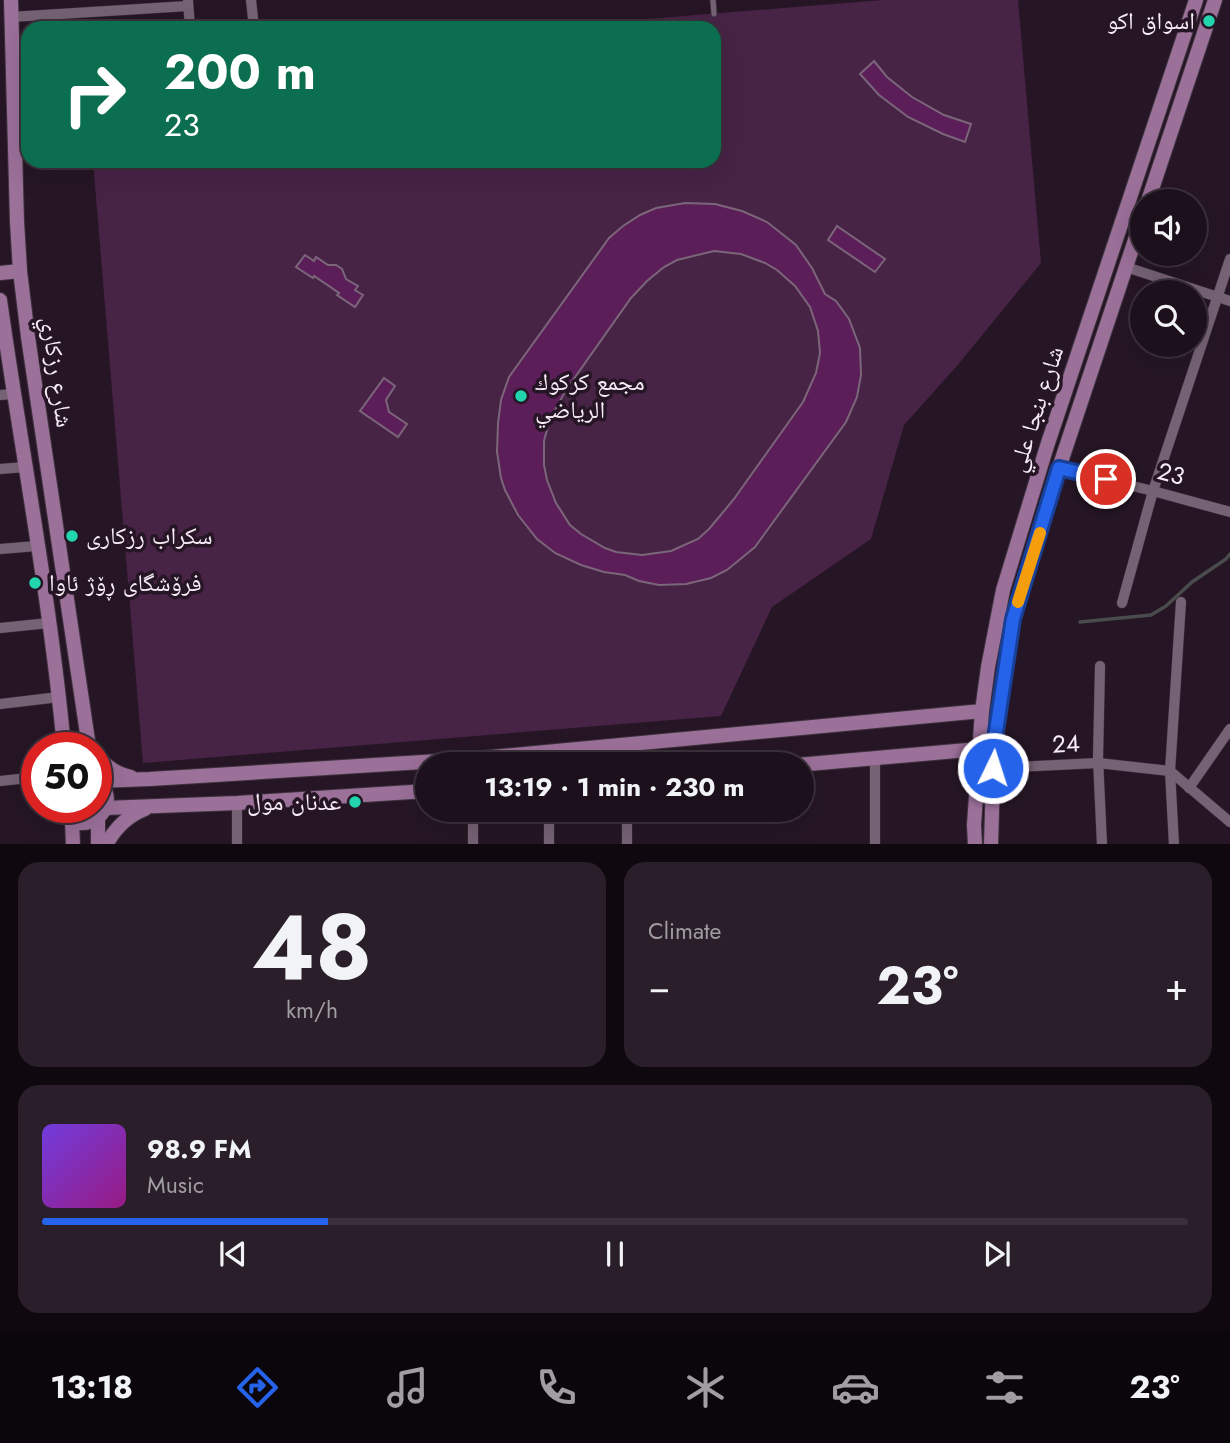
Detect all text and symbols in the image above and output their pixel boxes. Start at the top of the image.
place label: اسواق اكو [1107,3,1195,38]
marker: اسواق اكو [1201,13,1217,29]
text: 200 m [164,37,316,107]
icon: right [49,49,140,140]
text: 23 [164,102,200,148]
map controls [1130,189,1207,357]
button: sound [1130,189,1207,266]
button: search [1130,280,1207,357]
street label: شارع رزكاري [30,314,83,430]
street label: شارع بنجا علي [999,342,1074,477]
place label: مجمع كركوك الرياضي [535,364,645,429]
marker: مجمع كركوك الرياضي [513,388,529,404]
pin [1076,449,1136,509]
street label: 23 [1154,453,1189,494]
icon: arrive [1087,460,1125,498]
place label: سكراب رزكارى [86,518,213,553]
marker: سكراب رزكارى [64,528,80,544]
place label: فرۆشگای ڕۆژ ئاوا [49,565,202,601]
marker: فرۆشگای ڕۆژ ئاوا [27,575,43,591]
street label: 24 [1051,725,1081,762]
position arrow [956,731,1030,805]
speed limit sign: 50 [21,732,112,823]
text: 13:19 · 1 min · 230 m [484,768,745,806]
place label: عدنان مول [247,784,341,819]
marker: عدنان مول [347,794,363,810]
text: 48 [252,882,372,1013]
text: Climate [648,914,721,948]
text: 23° [877,948,958,1024]
text: − [648,959,670,1014]
text: + [1165,959,1188,1014]
text: km/h [286,993,338,1027]
text: 98.9 FM [147,1130,251,1168]
text: Music [147,1168,204,1202]
icon: previous [214,1235,252,1273]
icon: pause [596,1235,634,1273]
icon: next [978,1235,1016,1273]
icon: directions [233,1363,282,1412]
icon: music [383,1363,432,1412]
icon: phone [532,1363,581,1412]
icon: climate [681,1363,730,1412]
icon: car [831,1363,880,1412]
icon: filters [980,1363,1029,1412]
text: 13:18 [50,1364,133,1410]
text: 23° [1129,1364,1180,1410]

